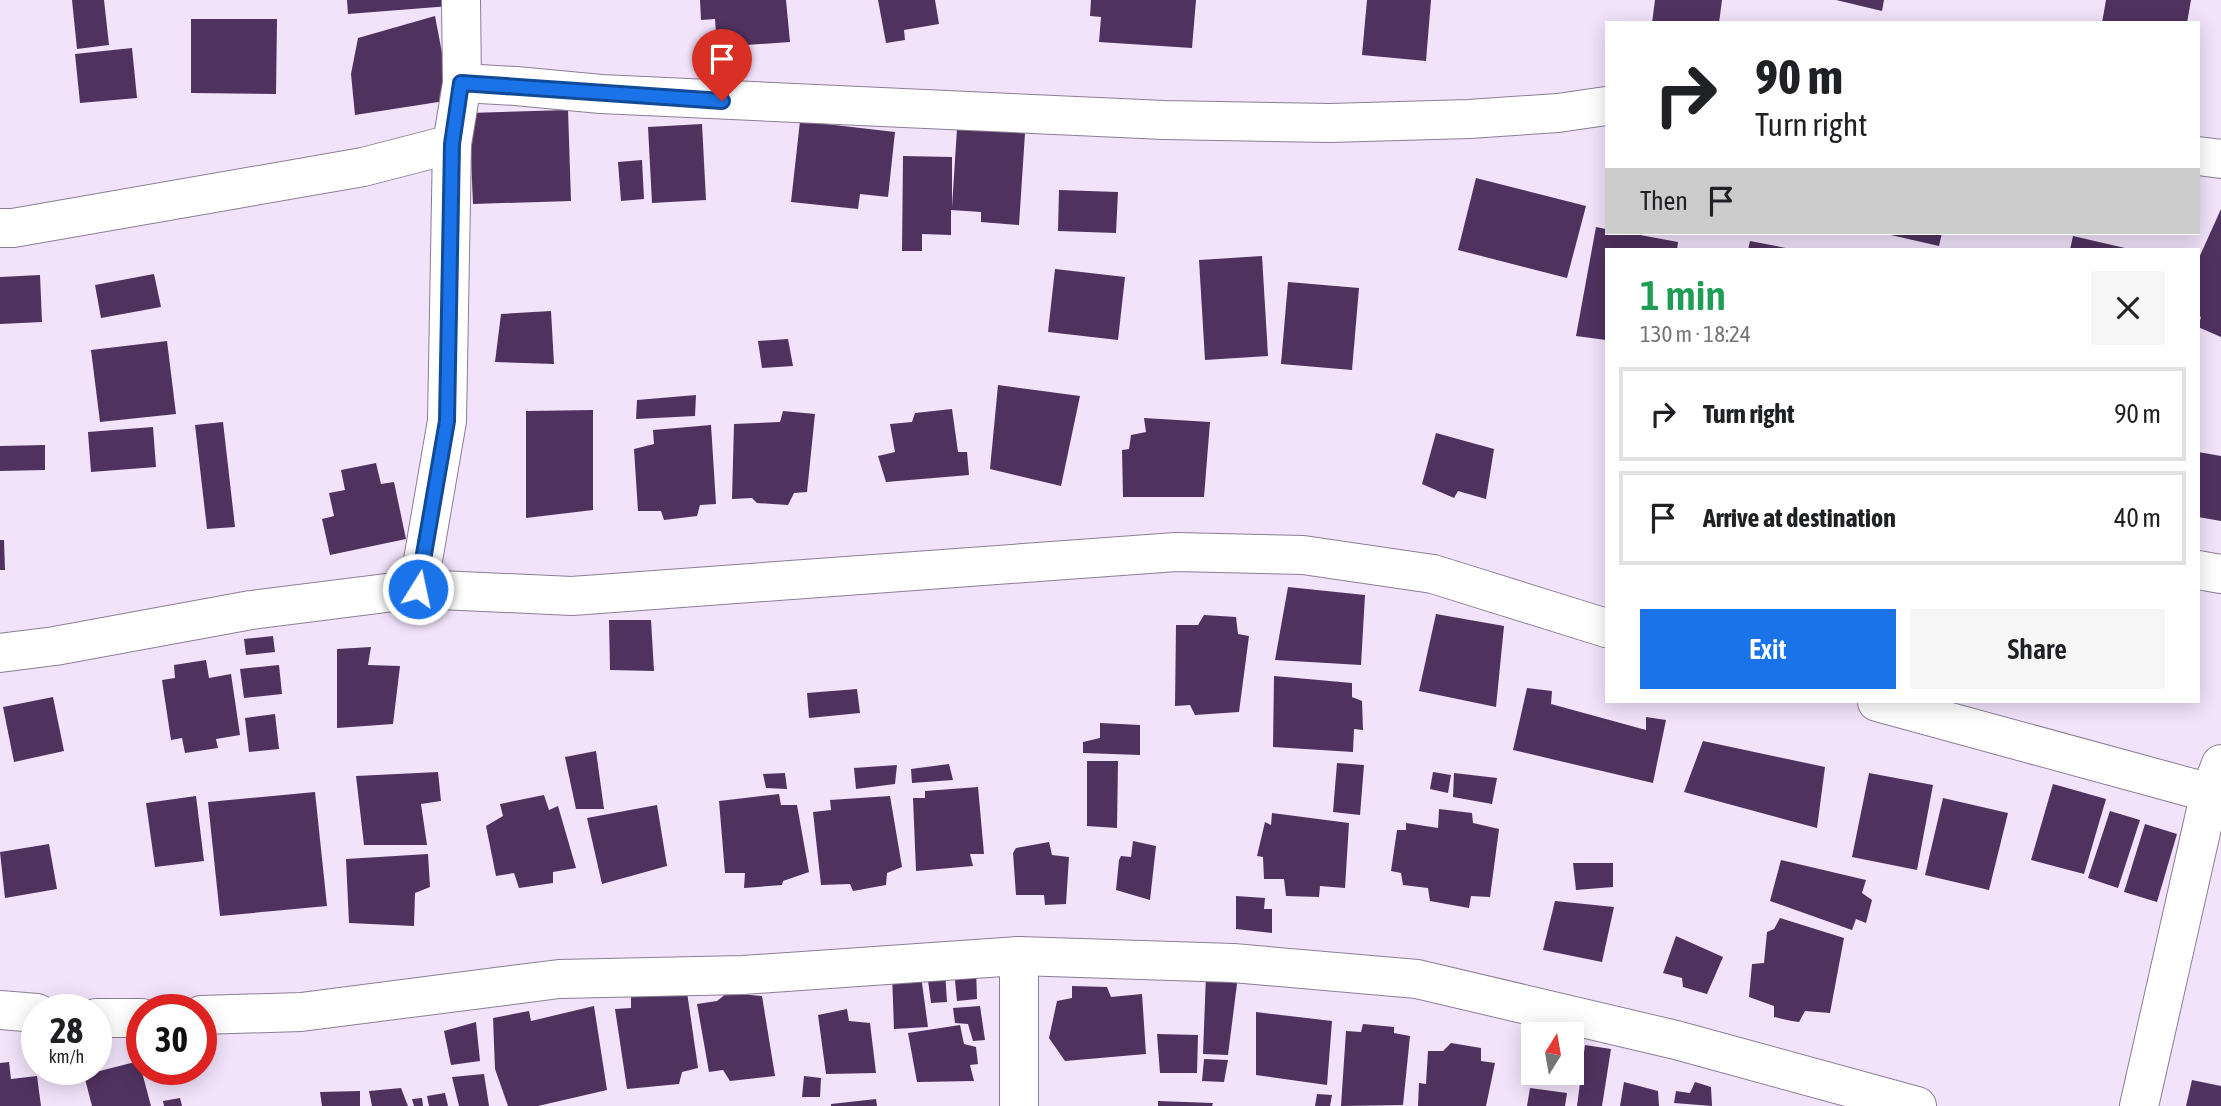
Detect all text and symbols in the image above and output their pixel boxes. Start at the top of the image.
pin [692,29,752,101]
icon: arrive [703,40,741,78]
text: 90 m [1755,48,1843,104]
icon: right [1640,49,1731,140]
text: Turn right [1755,106,1868,143]
icon: arrive [1702,182,1740,220]
text: Then [1640,186,1688,216]
text: 1 min [1640,271,1726,319]
button: close [2091,271,2165,345]
text: 130 m · 18:24 [1640,321,1751,347]
icon: right [1644,395,1682,433]
text: Turn right [1703,399,1794,429]
text: 90 m [2114,399,2161,429]
icon: arrive [1644,499,1682,537]
text: Arrive at destination [1703,503,1896,533]
text: 40 m [2114,503,2161,533]
position arrow [381,552,455,626]
button: Exit [1640,609,1896,689]
button: Share [1910,609,2165,689]
speed limit sign: 30 [126,994,217,1085]
text: 28 [50,1010,83,1050]
north arrow [1521,1022,1584,1085]
map controls [1521,1022,1584,1085]
text: km/h [49,1046,84,1067]

